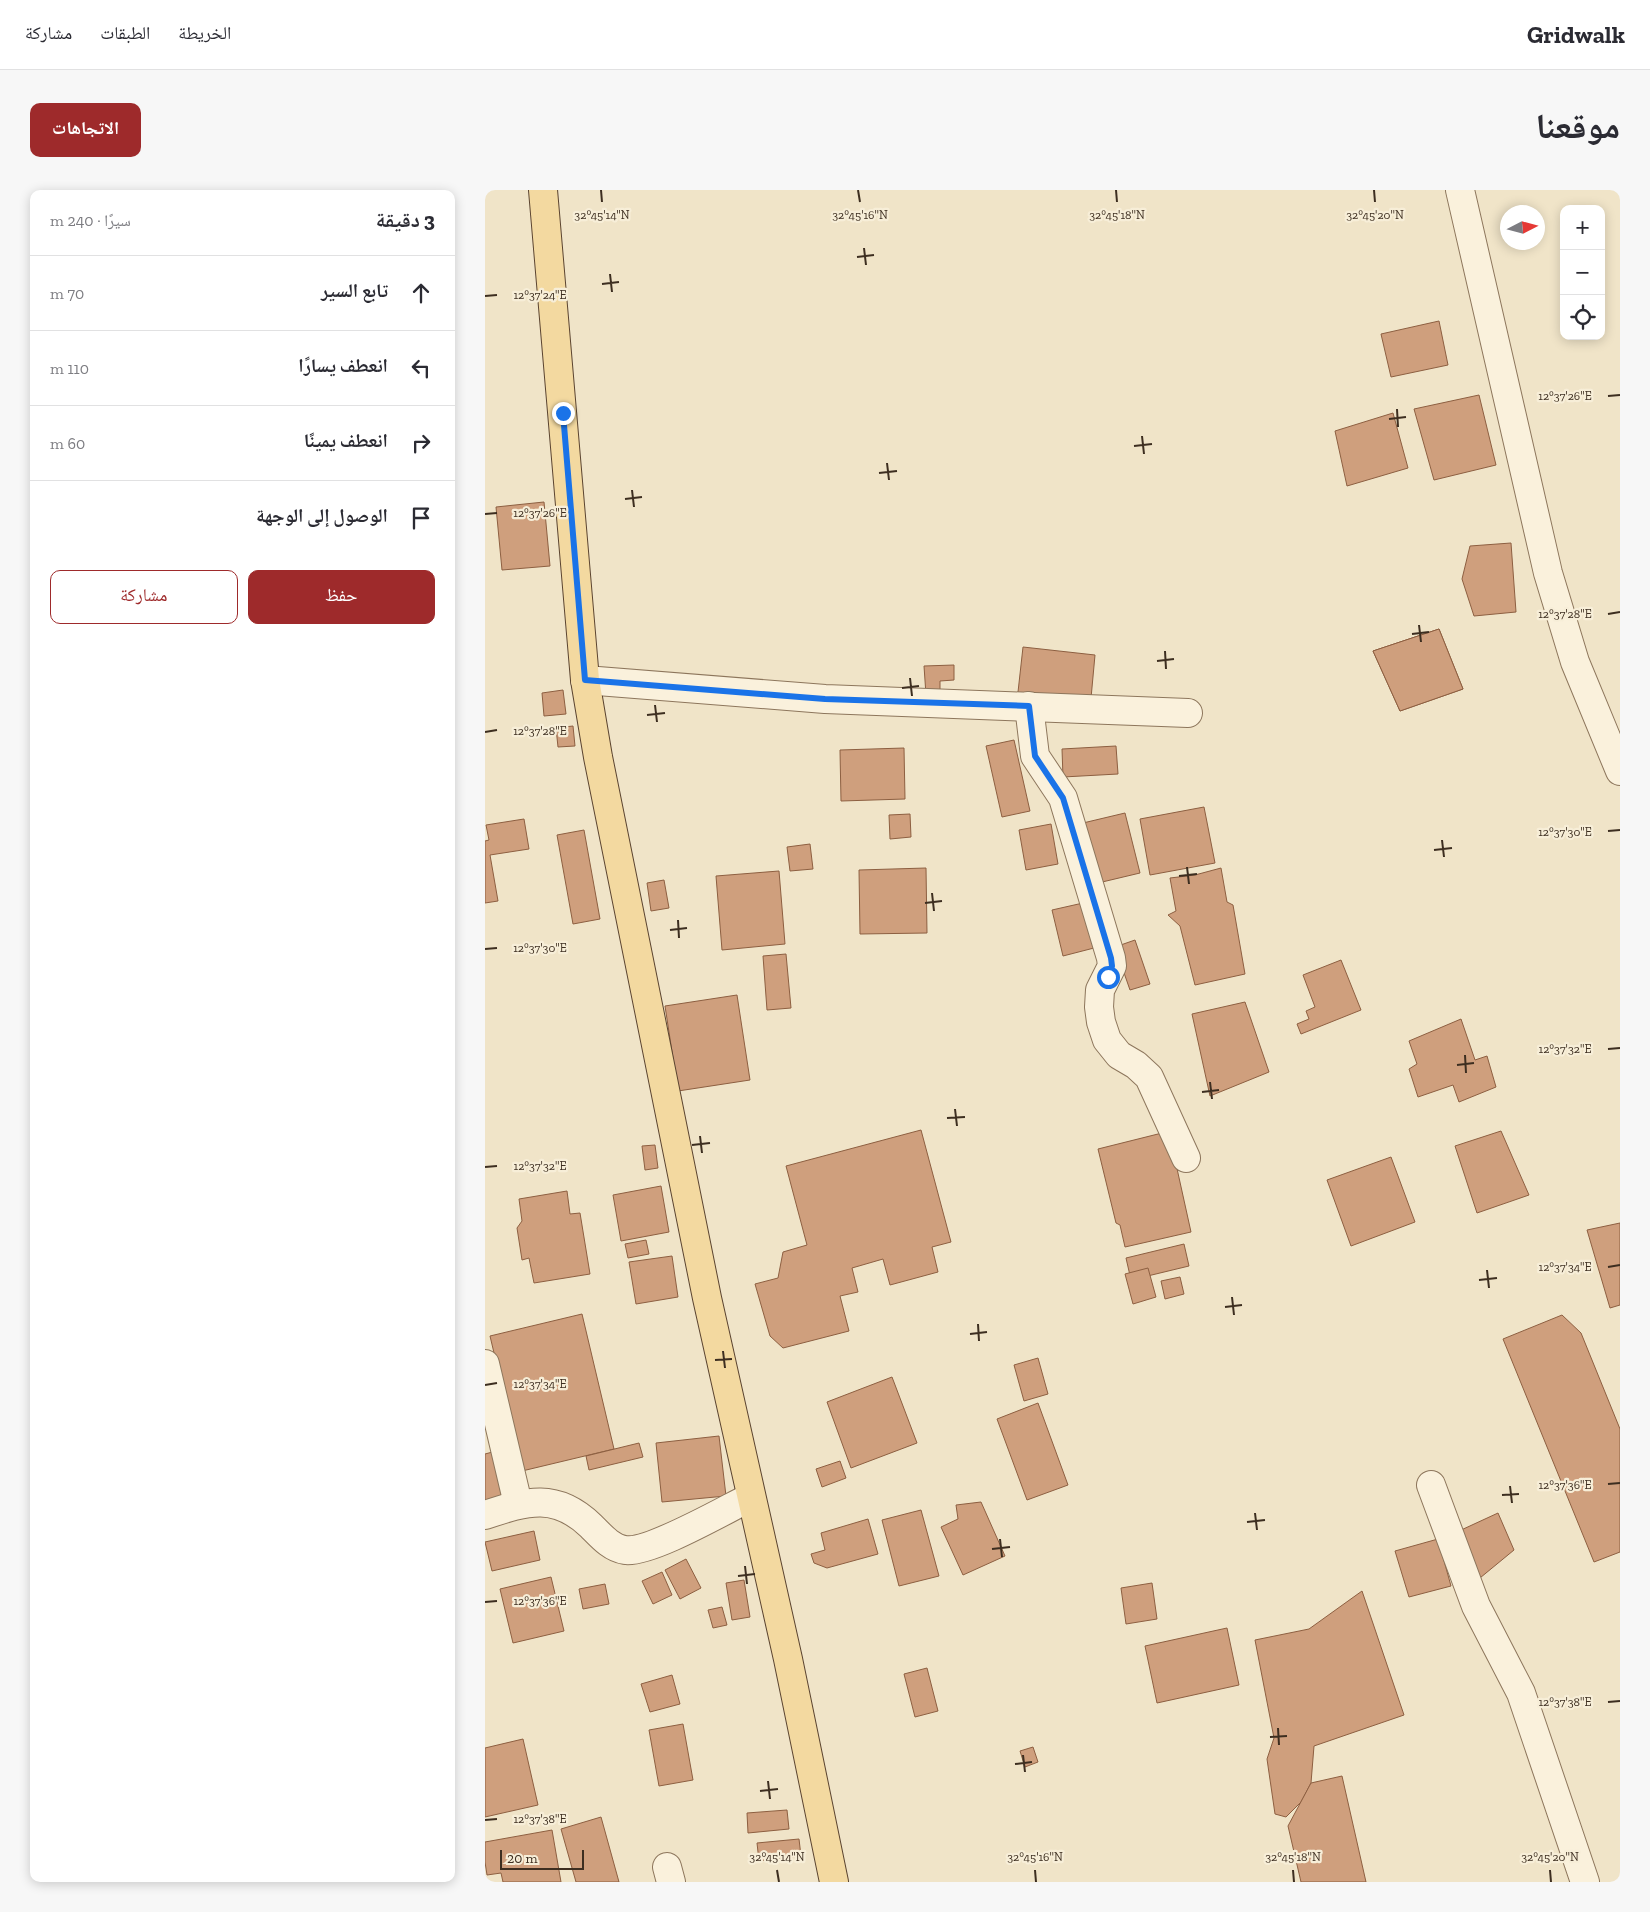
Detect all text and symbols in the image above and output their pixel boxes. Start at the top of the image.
text: Gridwalk [1527,20,1625,49]
text: مشاركة [25,22,72,44]
text: الطبقات [100,22,150,44]
text: الخريطة [178,22,231,44]
button: الاتجاهات [30,103,141,157]
text: موقعنا [1535,105,1620,147]
north arrow [1500,205,1545,250]
map controls [1560,205,1605,340]
button: + [1560,205,1605,250]
text: 3 دقيقة [376,207,435,232]
text: 32°45'14"N [574,208,630,222]
text: 32°45'16"N [832,208,888,222]
text: 32°45'18"N [1089,208,1145,222]
text: 32°45'20"N [1346,208,1404,222]
text: سيرًا · 240 m [50,211,131,230]
button: − [1560,250,1605,295]
text: تابع السير [321,279,388,302]
icon: ahead [407,279,435,307]
text: 70 m [50,284,84,303]
text: 12°37'24"E [513,288,567,302]
button: locate [1560,295,1605,340]
text: انعطف يسارًا [298,354,388,377]
icon: left [407,354,435,382]
text: 110 m [50,359,89,378]
text: 12°37'26"E [1538,389,1592,403]
route end [552,402,575,425]
text: انعطف يمينًا [304,429,388,452]
icon: right [407,429,435,457]
text: 60 m [50,434,85,453]
text: الوصول إلى الوجهة [256,504,388,527]
icon: arrive [407,504,435,532]
text: 12°37'26"E [513,506,567,520]
button: مشاركة [50,570,238,624]
button: حفظ [248,570,435,624]
text: 12°37'28"E [1538,607,1592,621]
text: 12°37'28"E [513,724,567,738]
text: 12°37'30"E [1538,825,1592,839]
text: 12°37'30"E [513,941,567,955]
route start [1097,966,1120,989]
text: 12°37'32"E [1539,1042,1591,1056]
text: 12°37'32"E [514,1159,566,1173]
text: 12°37'34"E [1539,1260,1591,1274]
text: 12°37'34"E [514,1377,566,1391]
text: 12°37'36"E [1538,1478,1592,1492]
text: 12°37'36"E [513,1594,567,1608]
text: 12°37'38"E [1538,1695,1592,1709]
text: 12°37'38"E [513,1812,567,1826]
scale bar [500,1847,584,1870]
text: 20 m [507,1850,538,1867]
text: 32°45'14"N [749,1850,805,1864]
text: 32°45'16"N [1007,1850,1063,1864]
text: 32°45'18"N [1265,1850,1321,1864]
text: 32°45'20"N [1521,1850,1579,1864]

